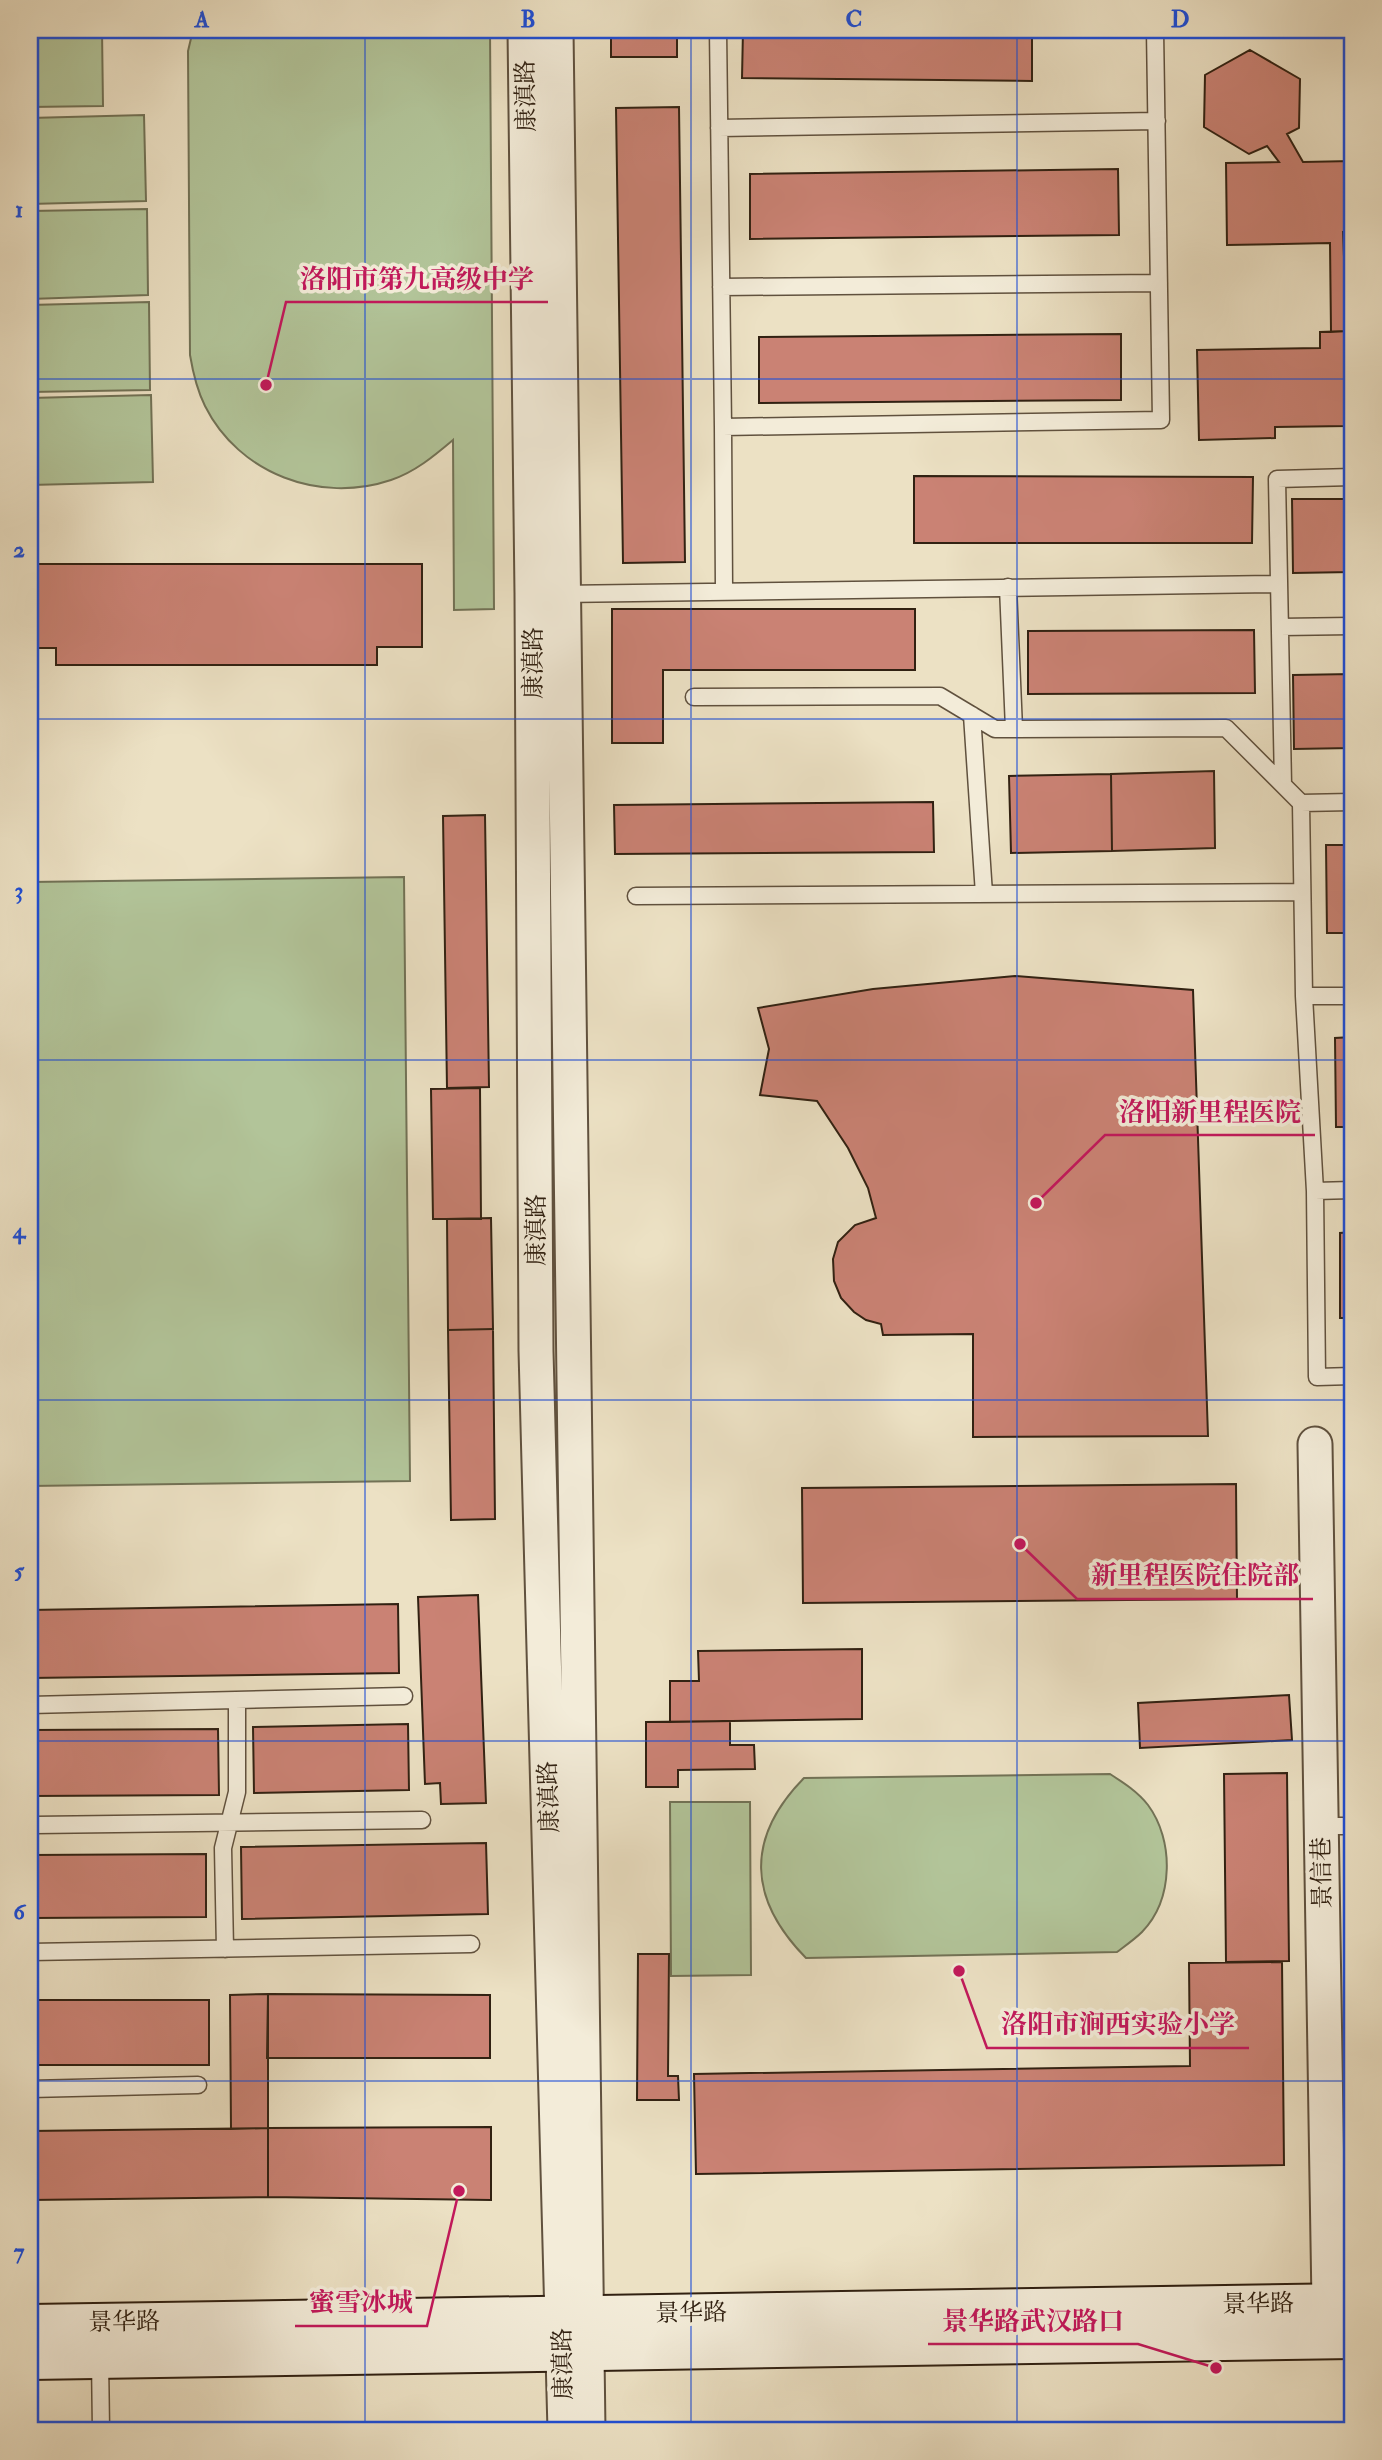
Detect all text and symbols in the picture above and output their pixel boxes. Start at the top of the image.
text: A [194,5,210,34]
text: B [520,5,536,34]
text: C [846,5,862,34]
text: D [1171,5,1189,34]
street label: 康滇路 [510,60,542,132]
text: 1 [15,195,23,224]
callout: 洛阳市第九高级中学 [286,255,548,302]
text: 洛阳市第九高级中学 [300,264,534,296]
text: 2 [13,535,25,564]
street label: 康滇路 [518,627,549,699]
text: 3 [15,876,23,905]
callout: 洛阳新里程医院 [1105,1088,1315,1135]
text: 洛阳新里程医院 [1119,1097,1301,1129]
street label: 康滇路 [521,1194,552,1266]
text: 4 [12,1216,27,1245]
callout: 新里程医院住院部 [1077,1552,1313,1599]
text: 5 [14,1556,25,1585]
text: 新里程医院住院部 [1091,1560,1299,1592]
street label: 康滇路 [532,1760,566,1834]
street label: 景信巷 [1306,1837,1338,1909]
text: 6 [13,1897,27,1926]
callout: 洛阳市涧西实验小学 [987,2001,1249,2048]
text: 洛阳市涧西实验小学 [1001,2009,1235,2041]
text: 7 [14,2237,25,2266]
callout: 蜜雪冰城 [295,2279,427,2326]
text: 蜜雪冰城 [309,2287,413,2319]
street label: 景华路 [1222,2288,1294,2320]
street label: 景华路 [655,2297,727,2329]
callout: 景华路武汉路口 [928,2297,1138,2344]
street label: 景华路 [88,2306,160,2338]
text: 景华路武汉路口 [942,2306,1124,2338]
street label: 康滇路 [547,2328,579,2400]

